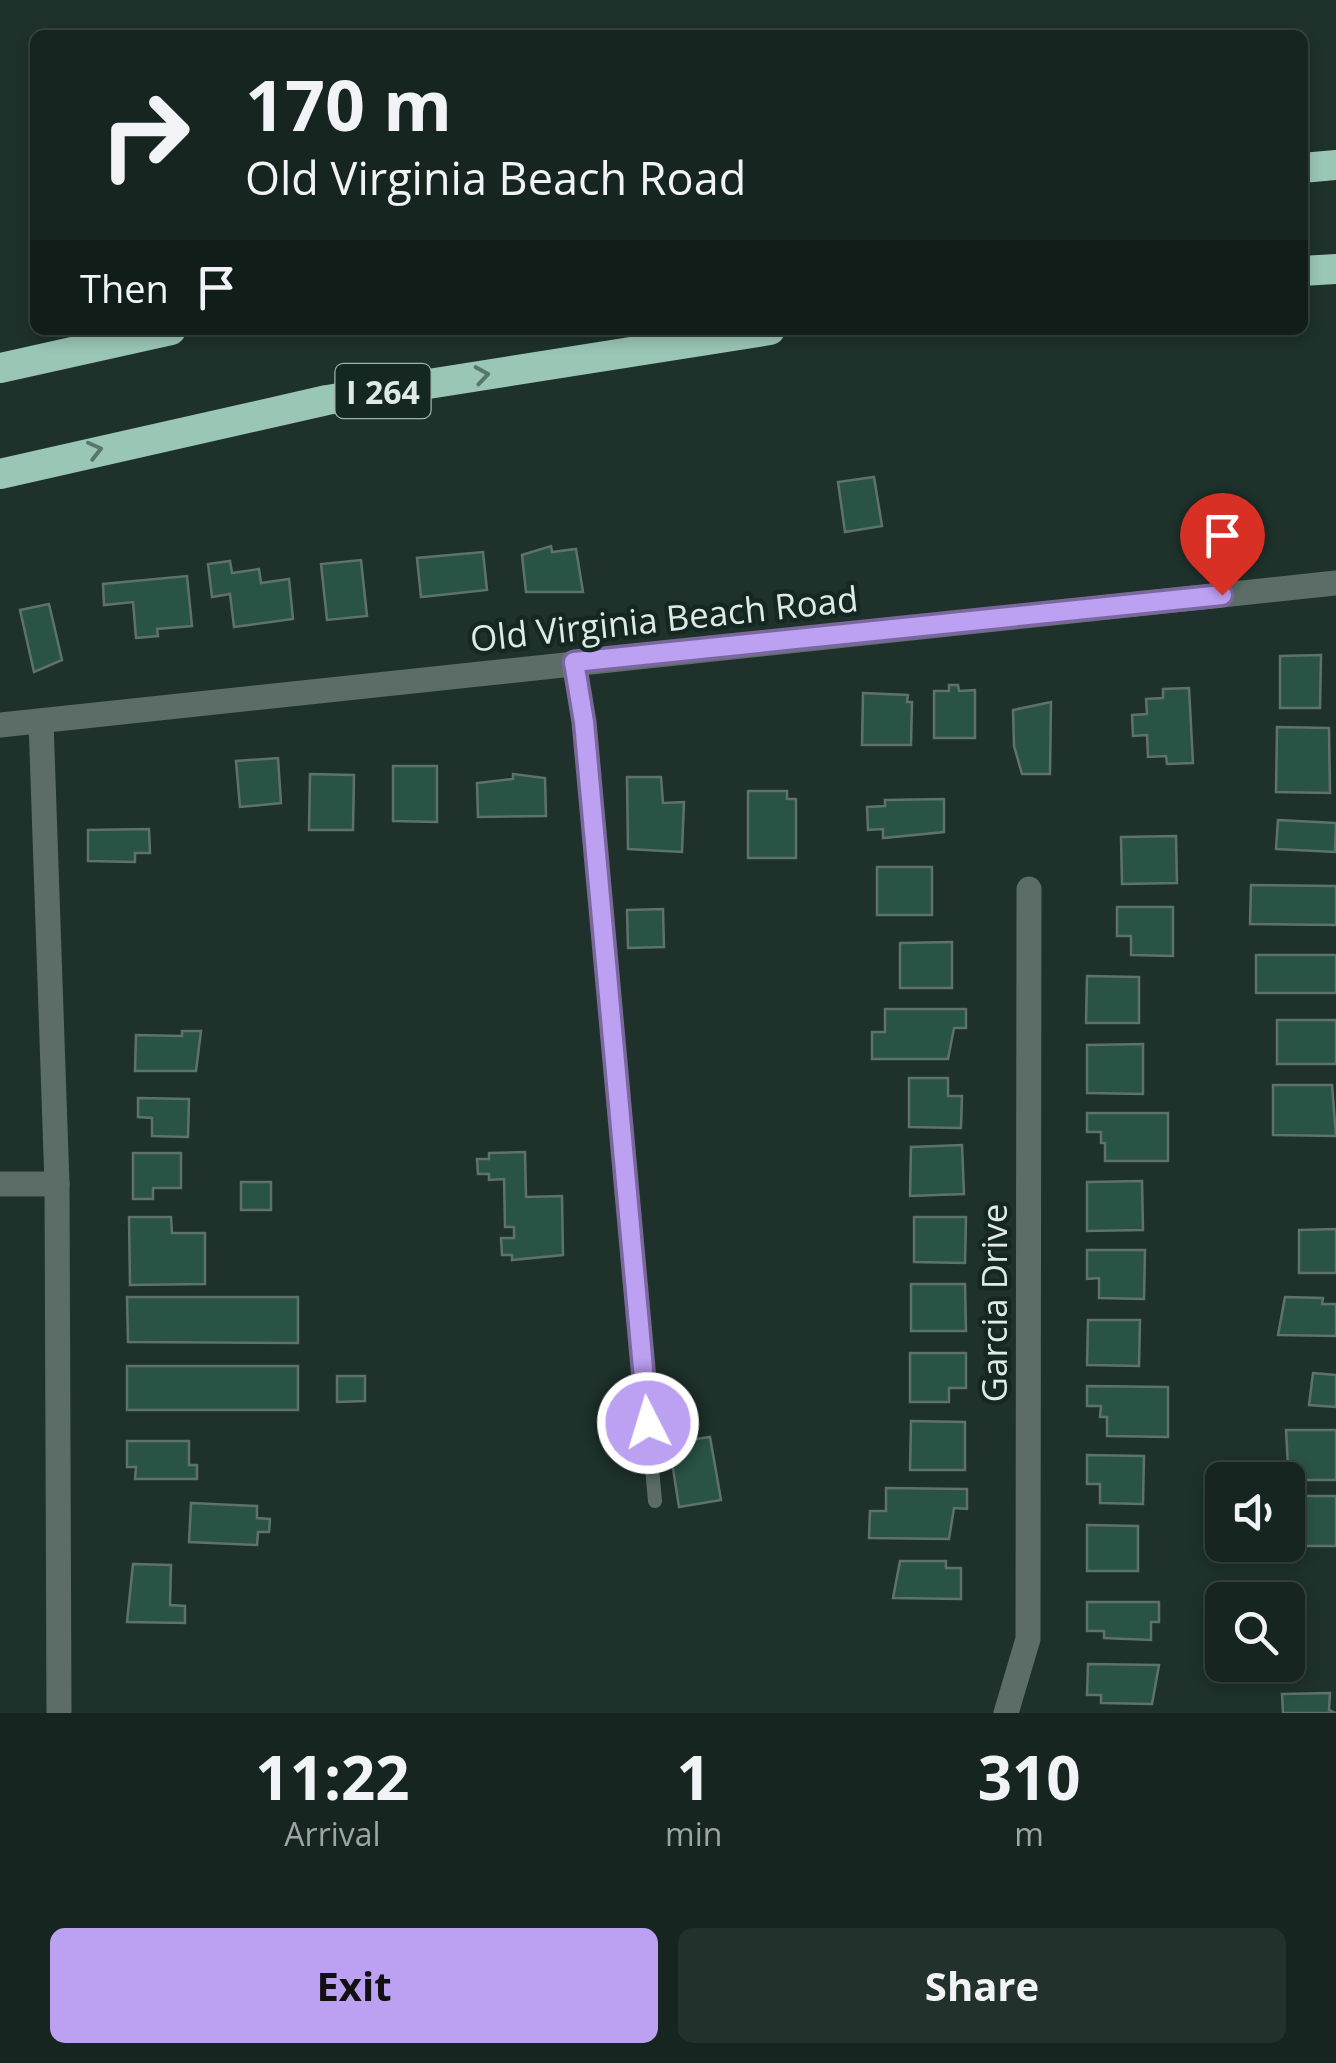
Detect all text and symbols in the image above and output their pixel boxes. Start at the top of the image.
text: 170 m [245,56,452,152]
icon: right [80,70,210,200]
text: Old Virginia Beach Road [245,147,746,208]
icon: arrive [189,260,244,315]
text: Then [80,262,169,314]
road number: I 264 [336,364,430,418]
one-way arrow [474,365,490,386]
one-way arrow [86,441,103,462]
pin [1180,493,1265,596]
icon: arrive [1195,508,1250,563]
street label: Old Virginia Beach Road [468,574,860,662]
street label: Garcia Drive [970,1203,1017,1403]
position arrow [596,1371,700,1475]
map controls [1205,1462,1305,1682]
button: sound [1205,1462,1305,1562]
button: search [1205,1582,1305,1682]
text: 11:22 [255,1736,410,1818]
text: 1 [677,1736,711,1818]
text: 310 [978,1736,1081,1818]
text: Arrival [284,1812,381,1855]
text: min [665,1812,722,1855]
text: m [1014,1812,1044,1855]
button: Exit [50,1928,658,2043]
button: Share [678,1928,1286,2043]

